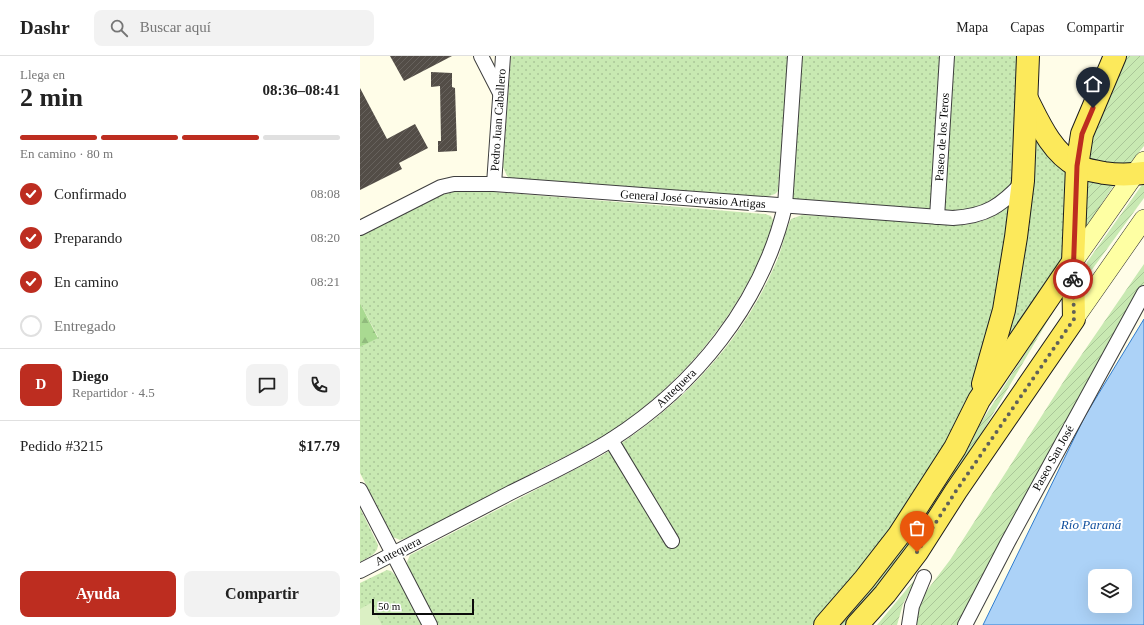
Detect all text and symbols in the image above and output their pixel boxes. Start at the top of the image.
search box [94,10,374,46]
text: Dashr [20,17,70,38]
icon: search [108,17,130,39]
text: Buscar aquí [140,19,211,35]
text: Mapa [956,20,988,35]
text: Capas [1010,20,1044,35]
text: Compartir [1066,20,1124,35]
text: Llega en [20,67,65,82]
pin [1076,67,1110,108]
street label: Pedro Juan Caballero [487,68,509,172]
icon: home [1082,73,1104,95]
text: 08:36–08:41 [263,82,340,98]
text: 2 min [20,83,83,112]
street label: Paseo de los Teros [932,92,952,182]
text: En camino · 80 m [20,146,113,161]
icon: check [20,183,42,205]
text: Confirmado [54,186,127,202]
text: 08:08 [310,186,340,201]
street label: General José Gervasio Artigas [620,187,766,211]
icon: check [20,227,42,249]
text: Preparando [54,230,122,246]
text: 08:20 [310,230,340,245]
courier [1053,259,1093,299]
icon: bike [1062,268,1084,290]
icon: check [20,271,42,293]
text: En camino [54,274,119,290]
text: 08:21 [310,274,340,289]
text: Entregado [54,318,116,334]
button: chat [246,364,288,406]
button: phone [298,364,340,406]
street label: Antequera [653,365,699,410]
text: Diego [72,368,109,384]
text: D [36,376,46,392]
text: Repartidor · 4.5 [72,385,155,400]
street label: Paseo San José [1029,423,1077,493]
text: Pedido #3215 [20,438,103,454]
text: $17.79 [299,438,340,454]
pin [900,511,934,552]
icon: bag [906,517,928,539]
water label: Río Paraná [1060,517,1122,532]
street label: Antequera [373,533,424,569]
map controls [1088,569,1132,613]
button: layers [1088,569,1132,613]
button: Ayuda [20,571,176,617]
button: Compartir [184,571,340,617]
scale bar [372,597,474,616]
text: 50 m [378,600,400,612]

